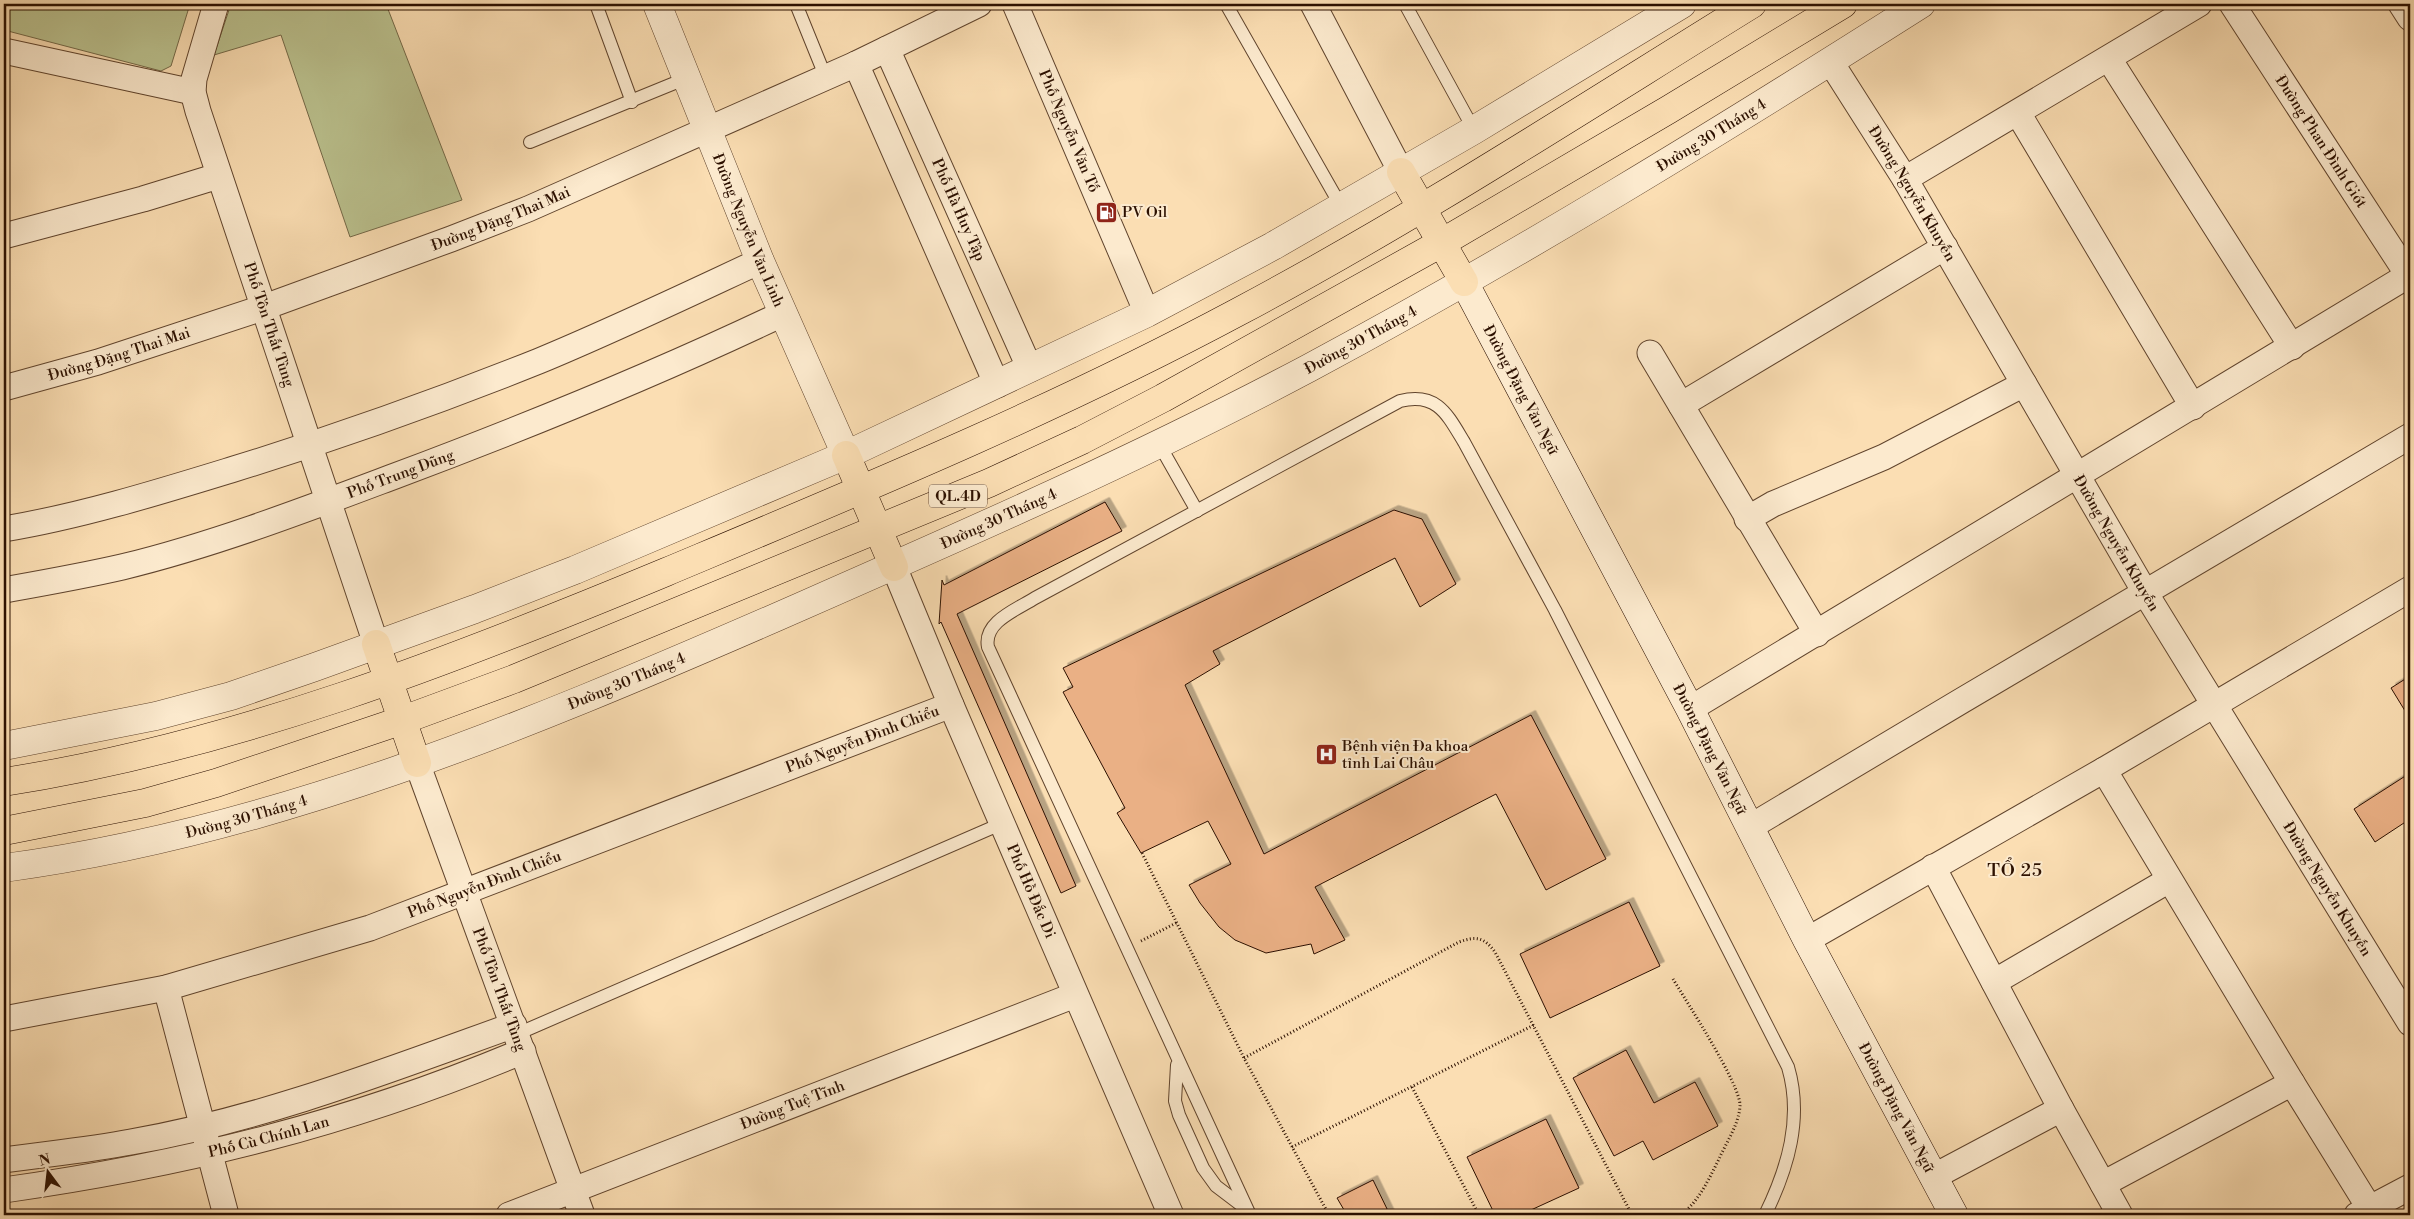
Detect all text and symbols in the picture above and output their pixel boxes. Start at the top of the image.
street label: Phố Nguyễn Văn Tố [1034,67,1103,195]
street label: Đường Phan Đình Giót [2271,72,2371,212]
street label: Đường 30 Tháng 4 [1653,95,1770,176]
street label: Đường Nguyễn Khuyến [1864,123,1960,265]
street label: Đường Nguyễn Văn Linh [708,151,788,310]
street label: Phố Hà Huy Tập [927,156,990,264]
street label: Đường Đặng Thai Mai [429,183,573,255]
fuel station icon: PV Oil [1094,200,1118,224]
place label: PV Oil [1122,203,1168,222]
street label: Phố Tôn Thất Tùng [239,260,299,390]
street label: Đường 30 Tháng 4 [1301,302,1421,379]
street label: Đường Đặng Văn Ngữ [1479,322,1563,459]
street label: Đường Đặng Thai Mai [46,323,193,385]
street label: Phố Trung Dũng [345,445,457,503]
street label: Đường Nguyễn Khuyến [2069,472,2163,615]
road number: QL.4D [929,484,987,508]
street label: Đường 30 Tháng 4 [938,484,1060,553]
street label: Đường 30 Tháng 4 [565,649,688,714]
street label: Đường Đặng Văn Ngữ [1668,681,1751,818]
street label: Phố Nguyễn Đình Chiểu [783,701,942,778]
place label: Bệnh viện Đa khoa tỉnh Lai Châu [1341,737,1469,773]
hospital icon: Bệnh viện Đa khoa tỉnh Lai Châu [1314,743,1338,767]
street label: Đường 30 Tháng 4 [184,791,310,843]
street label: Đường Nguyễn Khuyến [2278,818,2376,960]
street label: Phố Hồ Đắc Di [1002,841,1060,941]
street label: Phố Nguyễn Đình Chiểu [405,846,564,923]
district label: TỔ 25 [1987,857,2043,882]
street label: Phố Tôn Thất Tùng [468,925,531,1054]
street label: Đường Đặng Văn Ngữ [1854,1040,1939,1176]
street label: Đường Tuệ Tĩnh [738,1076,847,1134]
street label: Phố Cù Chính Lan [206,1112,331,1162]
north arrow [22,1146,72,1196]
text: N [37,1150,53,1171]

